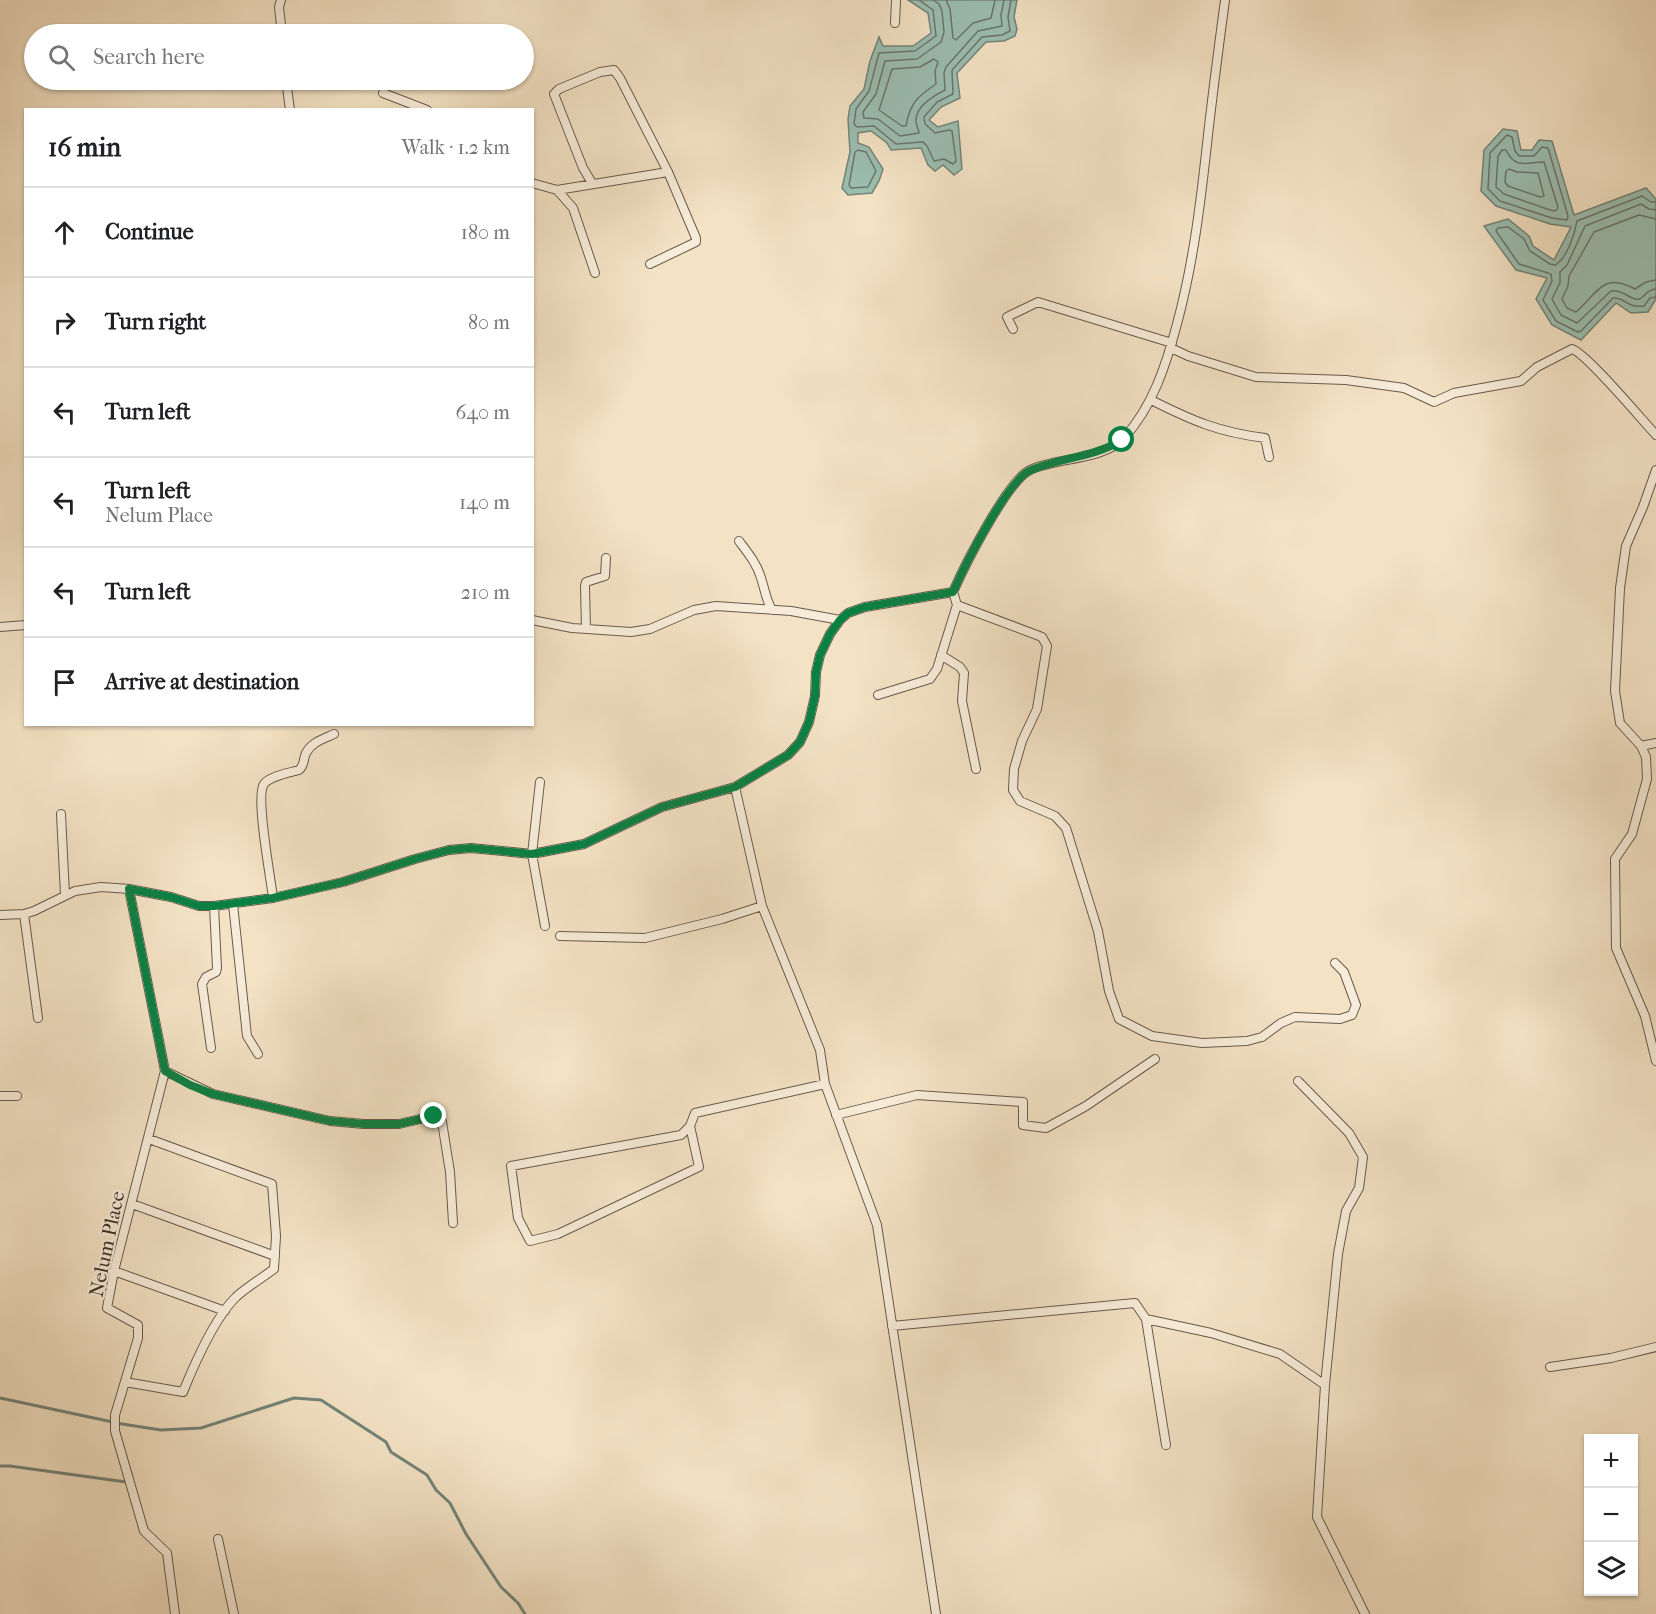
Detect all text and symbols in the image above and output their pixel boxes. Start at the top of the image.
search box [24,24,534,90]
icon: search [45,41,78,74]
text: Search here [93,44,205,70]
text: 16 min [48,132,121,163]
text: Walk · 1.2 km [402,136,510,159]
icon: ahead [48,216,81,249]
text: Continue [105,219,194,245]
text: 180 m [461,221,510,244]
icon: right [48,306,81,339]
text: Turn right [105,309,206,335]
text: 80 m [468,311,510,334]
icon: left [48,396,81,429]
text: Turn left [105,399,191,425]
text: 640 m [455,401,510,424]
route start [1108,426,1134,452]
text: Turn left [105,478,191,504]
icon: left [48,486,81,519]
text: 140 m [459,491,510,514]
text: Nelum Place [105,504,213,527]
icon: left [48,576,81,609]
text: Turn left [105,579,191,605]
text: 210 m [461,581,510,604]
icon: arrive [48,666,81,699]
text: Arrive at destination [105,669,299,695]
route end [420,1102,446,1128]
street label: Nelum Place [85,1189,129,1299]
map controls [1584,1434,1638,1596]
button: + [1584,1434,1638,1488]
button: − [1584,1488,1638,1542]
button: layers [1584,1542,1638,1596]

